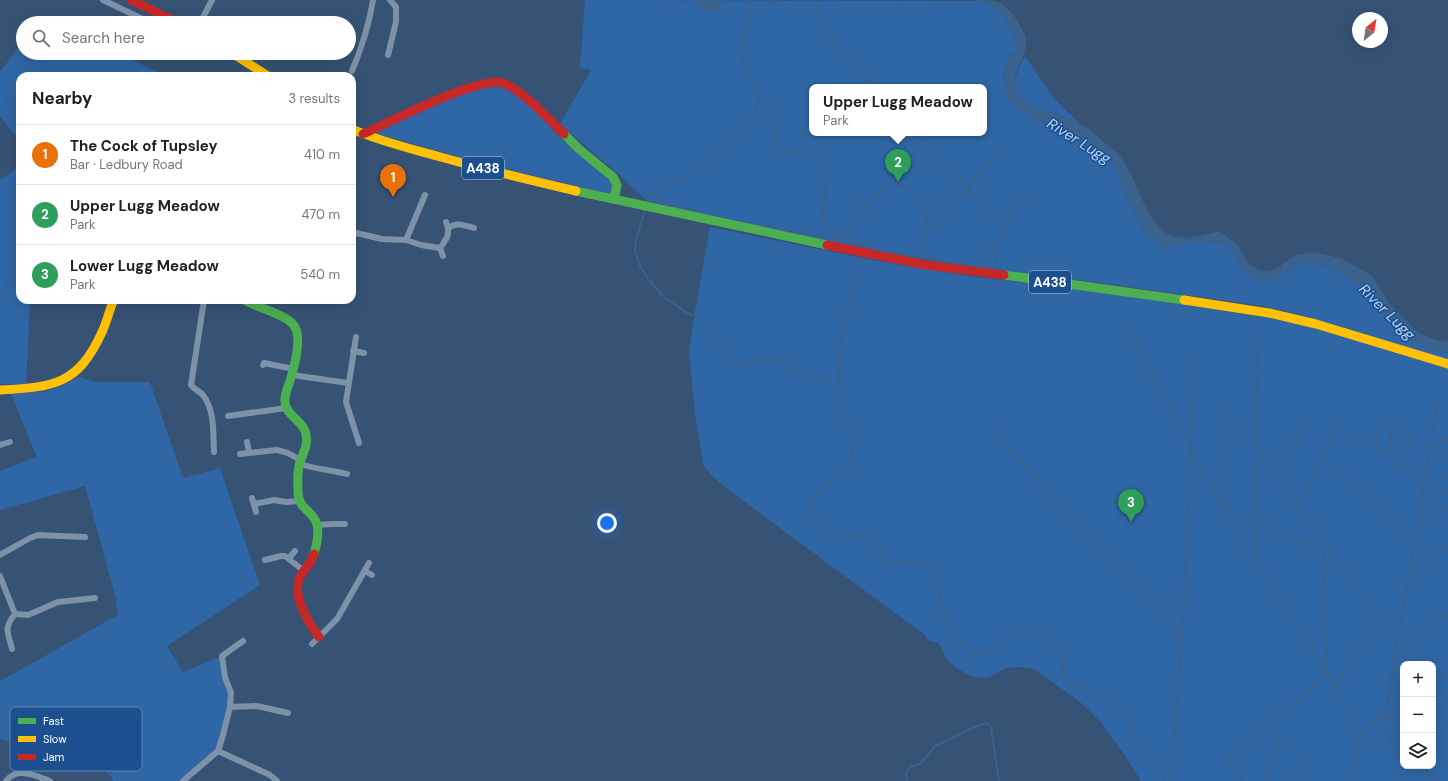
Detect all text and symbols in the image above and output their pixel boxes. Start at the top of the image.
north arrow [1352,12,1388,48]
search box [16,16,356,60]
icon: search [30,27,52,49]
text: Search here [62,28,145,48]
popup [809,84,987,136]
text: Nearby [32,87,92,109]
text: 3 results [288,90,340,107]
text: Upper Lugg Meadow [823,92,973,112]
text: Park [823,112,849,129]
water label: River Lugg [1043,113,1115,169]
text: The Cock of Tupsley [70,136,218,156]
text: 1 [43,146,47,163]
text: 410 m [304,146,340,163]
pin: 2 [885,149,911,182]
text: Bar · Ledbury Road [70,156,183,173]
road number: A438 [462,157,504,179]
pin: 1 [380,164,406,197]
text: Upper Lugg Meadow [70,196,220,216]
text: 2 [41,206,49,223]
text: 470 m [301,206,340,223]
text: Park [70,216,96,233]
text: Lower Lugg Meadow [70,256,219,276]
text: 3 [41,266,49,283]
text: 540 m [300,266,340,283]
road number: A438 [1029,271,1071,293]
text: Park [70,276,96,293]
water label: River Lugg [1355,280,1420,345]
pin: 3 [1118,489,1144,522]
your location [597,513,617,533]
map controls [1400,661,1436,769]
button: + [1400,661,1436,697]
button: − [1400,697,1436,733]
legend [10,707,142,771]
text: Fast [43,714,64,728]
text: Slow [43,732,67,746]
button: layers [1400,733,1436,769]
text: Jam [43,750,64,764]

